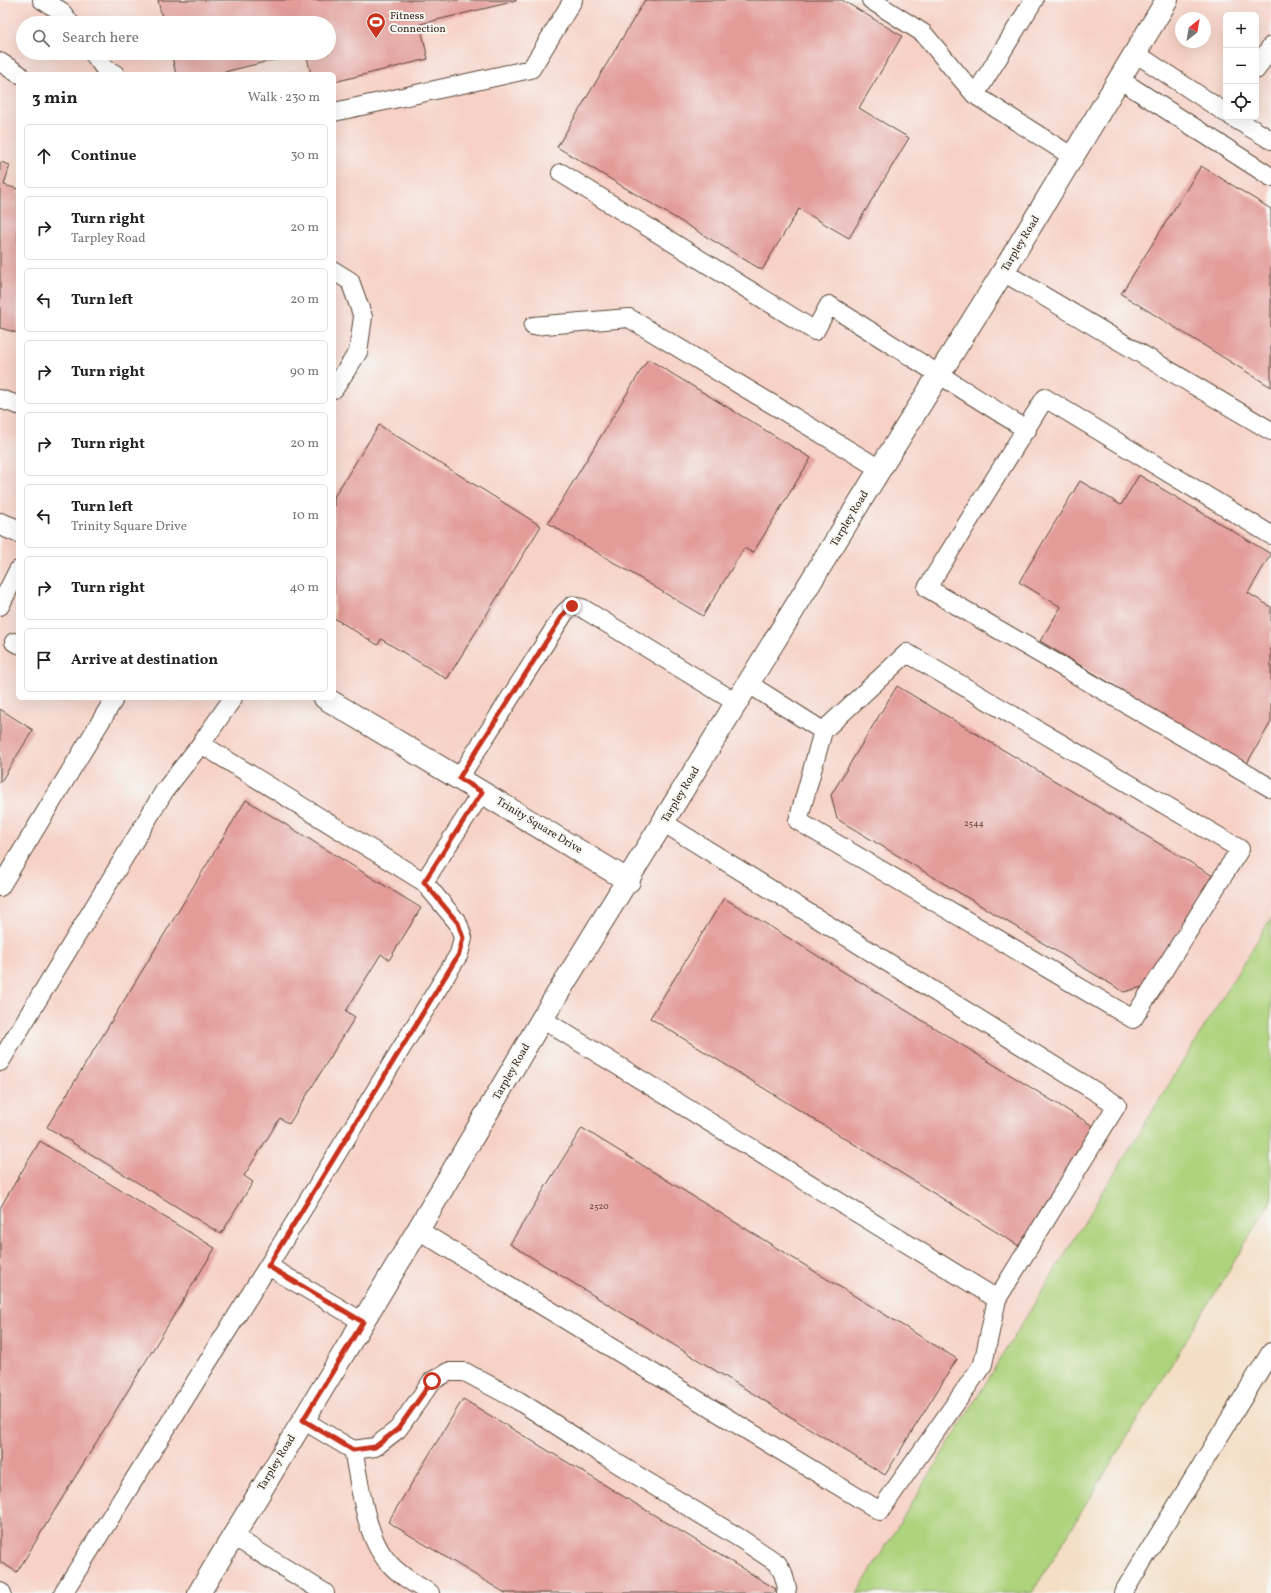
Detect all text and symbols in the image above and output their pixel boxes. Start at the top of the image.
place label: Fitness Connection [390,9,446,37]
sports icon: Fitness Connection [365,11,387,39]
north arrow [1175,12,1211,48]
map controls [1223,12,1259,120]
button: + [1223,12,1259,48]
search box [16,16,336,60]
icon: search [30,27,52,49]
text: Search here [62,28,139,49]
button: − [1223,48,1259,84]
button: locate [1223,84,1259,120]
text: 3 min [32,87,78,110]
text: Walk · 230 m [248,89,320,107]
icon: ahead [33,145,55,167]
text: Continue [71,146,136,167]
text: 30 m [291,147,319,165]
text: Turn right [71,209,145,230]
street label: Tarpley Road [998,213,1044,275]
icon: right [33,217,55,239]
text: 20 m [290,219,319,237]
text: Tarpley Road [71,230,146,248]
icon: left [33,289,55,311]
text: Turn left [71,290,133,311]
text: 20 m [290,291,319,309]
icon: right [33,361,55,383]
text: Turn right [71,362,145,383]
text: 90 m [290,363,319,381]
icon: right [33,433,55,455]
text: Turn right [71,434,145,455]
text: 20 m [290,435,319,453]
street label: Tarpley Road [827,488,873,550]
text: Turn left [71,497,133,518]
icon: left [33,505,55,527]
text: 10 m [292,507,319,525]
text: Trinity Square Drive [71,518,187,536]
icon: right [33,577,55,599]
text: Turn right [71,578,145,599]
text: 40 m [290,579,319,597]
route end [563,597,581,615]
icon: arrive [33,649,55,671]
text: Arrive at destination [71,650,218,671]
street label: Tarpley Road [658,764,704,826]
street label: Trinity Square Drive [493,794,585,858]
house number: 2544 [964,817,984,830]
street label: Tarpley Road [490,1041,534,1103]
house number: 2520 [589,1200,609,1213]
route start [423,1372,441,1390]
street label: Tarpley Road [254,1432,300,1494]

